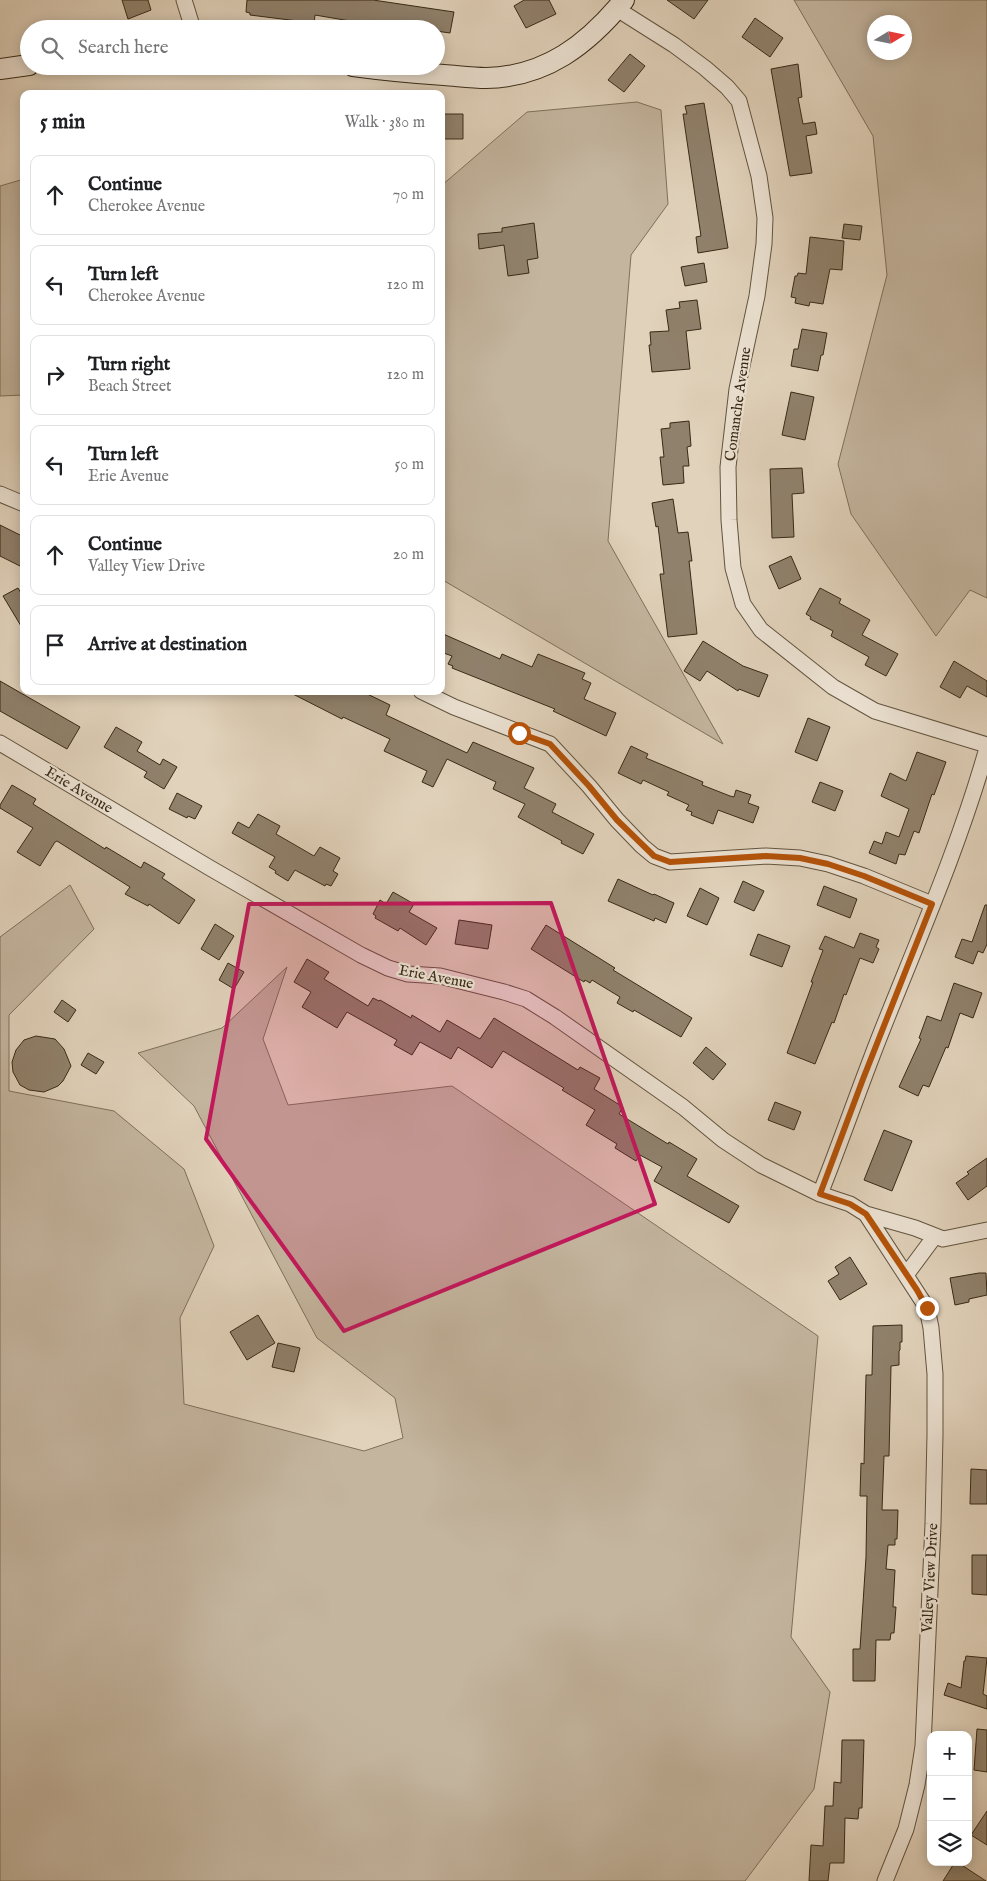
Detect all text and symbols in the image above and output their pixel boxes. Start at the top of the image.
north arrow [867,15,912,60]
search box [20,20,445,75]
icon: search [38,34,66,62]
text: Search here [78,36,169,60]
text: 5 min [40,109,85,136]
text: Walk · 380 m [344,113,425,133]
text: Continue [88,173,162,197]
icon: ahead [41,181,69,209]
text: 70 m [393,185,424,205]
text: Cherokee Avenue [88,197,205,217]
text: Turn left [88,263,159,287]
icon: left [41,271,69,299]
text: 120 m [387,275,424,295]
text: Cherokee Avenue [88,287,205,307]
street label: Comanche Avenue [721,346,755,462]
text: Turn right [88,353,170,377]
icon: right [41,361,69,389]
text: 120 m [387,365,424,385]
text: Beach Street [88,377,171,397]
text: Turn left [88,443,159,467]
icon: left [41,451,69,479]
text: 50 m [395,455,424,475]
text: Erie Avenue [88,467,169,487]
text: Continue [88,533,162,557]
icon: ahead [41,541,69,569]
text: 20 m [393,545,424,565]
text: Valley View Drive [88,557,205,577]
icon: arrive [41,631,69,659]
text: Arrive at destination [88,633,247,657]
route start [508,722,531,745]
street label: Erie Avenue [42,762,116,818]
street label: Erie Avenue [397,960,475,994]
route end [916,1297,939,1320]
street label: Valley View Drive [918,1523,942,1634]
map controls [927,1731,972,1866]
button: + [927,1731,972,1776]
button: − [927,1776,972,1821]
button: layers [927,1821,972,1866]

